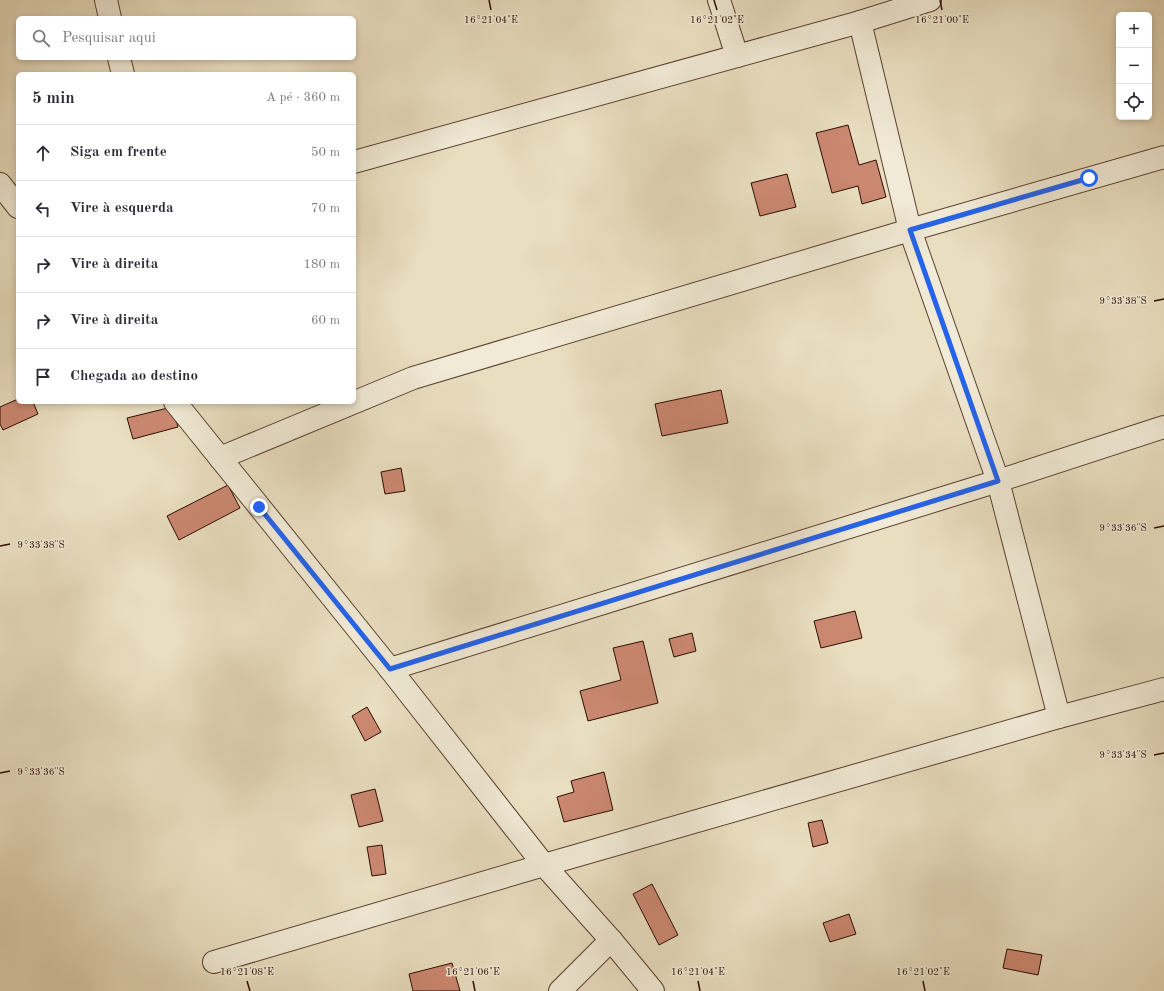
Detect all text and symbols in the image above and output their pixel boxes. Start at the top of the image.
map controls [1116,12,1152,120]
button: + [1116,12,1152,48]
text: 16°21'04"E [464,15,518,25]
text: 16°21'02"E [690,15,744,25]
text: 16°21'00"E [915,15,969,25]
search box [16,16,356,60]
icon: search [30,27,52,49]
text: Pesquisar aqui [62,31,156,46]
button: − [1116,48,1152,84]
button: locate [1116,84,1152,120]
text: 5 min [32,90,75,107]
text: A pé · 360 m [266,91,340,104]
icon: ahead [32,142,54,164]
text: Siga em frente [70,145,167,160]
text: 50 m [311,146,340,159]
route start [1080,169,1098,187]
icon: left [32,198,54,220]
text: Vire à esquerda [70,201,174,216]
text: 70 m [311,202,340,215]
icon: right [32,254,54,276]
text: Vire à direita [70,257,158,272]
text: 180 m [303,258,340,271]
text: 9°33'38"S [1099,296,1147,306]
icon: right [32,310,54,332]
text: Vire à direita [70,313,158,328]
text: 60 m [311,314,340,327]
icon: arrive [32,366,54,388]
text: Chegada ao destino [70,369,198,384]
route end [250,498,268,516]
text: 9°33'36"S [1099,523,1147,533]
text: 9°33'38"S [17,540,65,550]
text: 9°33'34"S [1099,750,1147,760]
text: 9°33'36"S [17,767,65,777]
text: 16°21'08"E [220,967,274,977]
text: 16°21'06"E [446,967,500,977]
text: 16°21'04"E [671,967,725,977]
text: 16°21'02"E [896,967,950,977]

